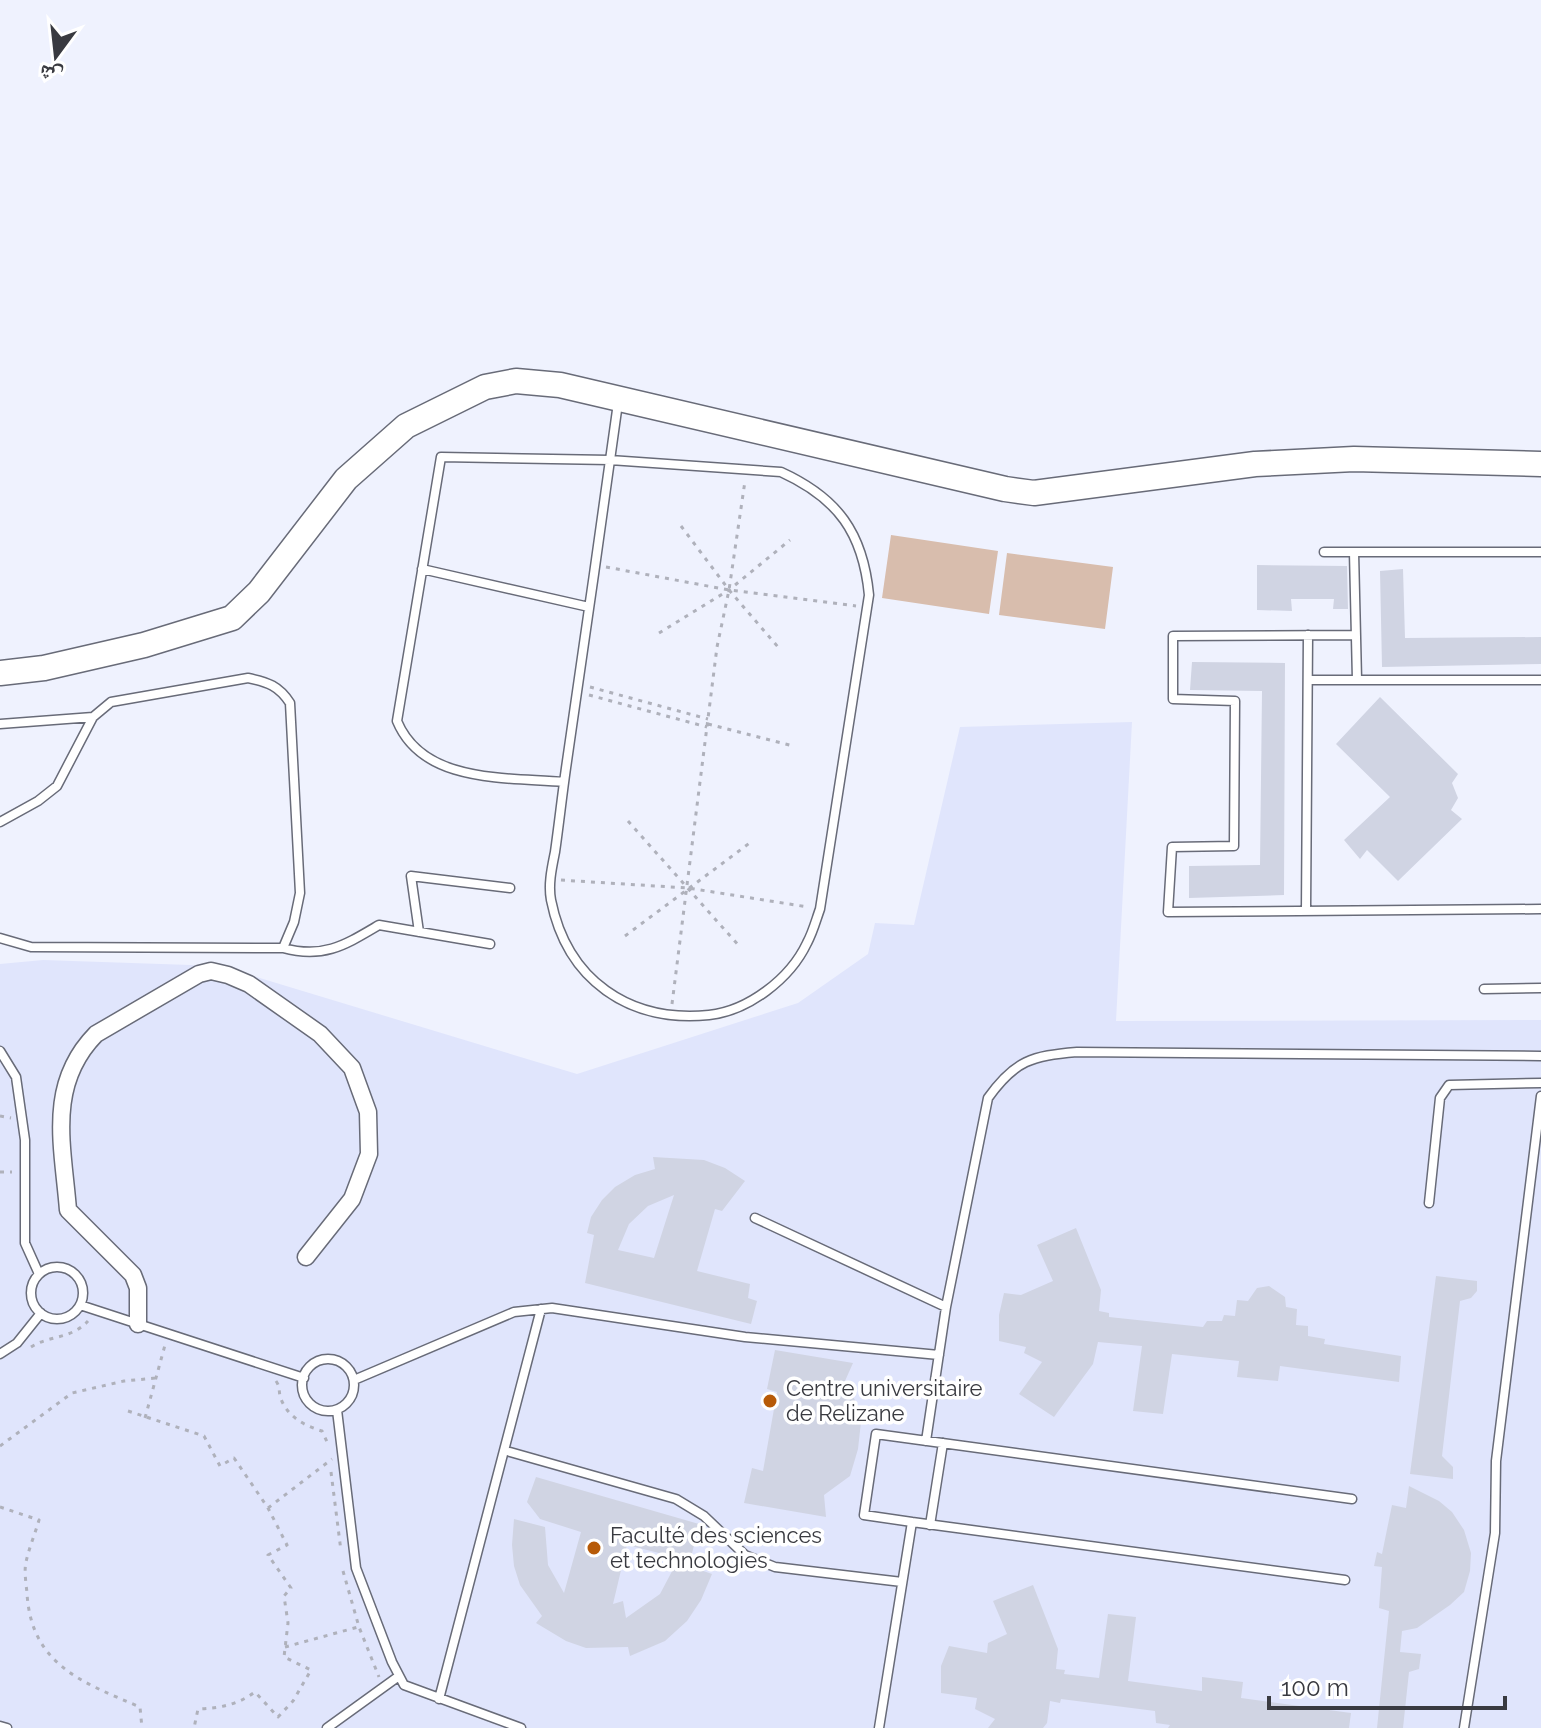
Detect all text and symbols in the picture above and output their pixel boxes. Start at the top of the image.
north arrow [16,16,96,96]
text: ش [36,59,66,91]
place label: Centre universitaire de Relizane [786,1375,983,1426]
marker: Centre universitaire de Relizane [761,1392,779,1410]
place label: Faculté des sciences et technologies [610,1522,822,1573]
marker: Faculté des sciences et technologies [585,1539,603,1557]
scale bar [1269,1660,1505,1710]
text: 100 m [1281,1673,1349,1702]

